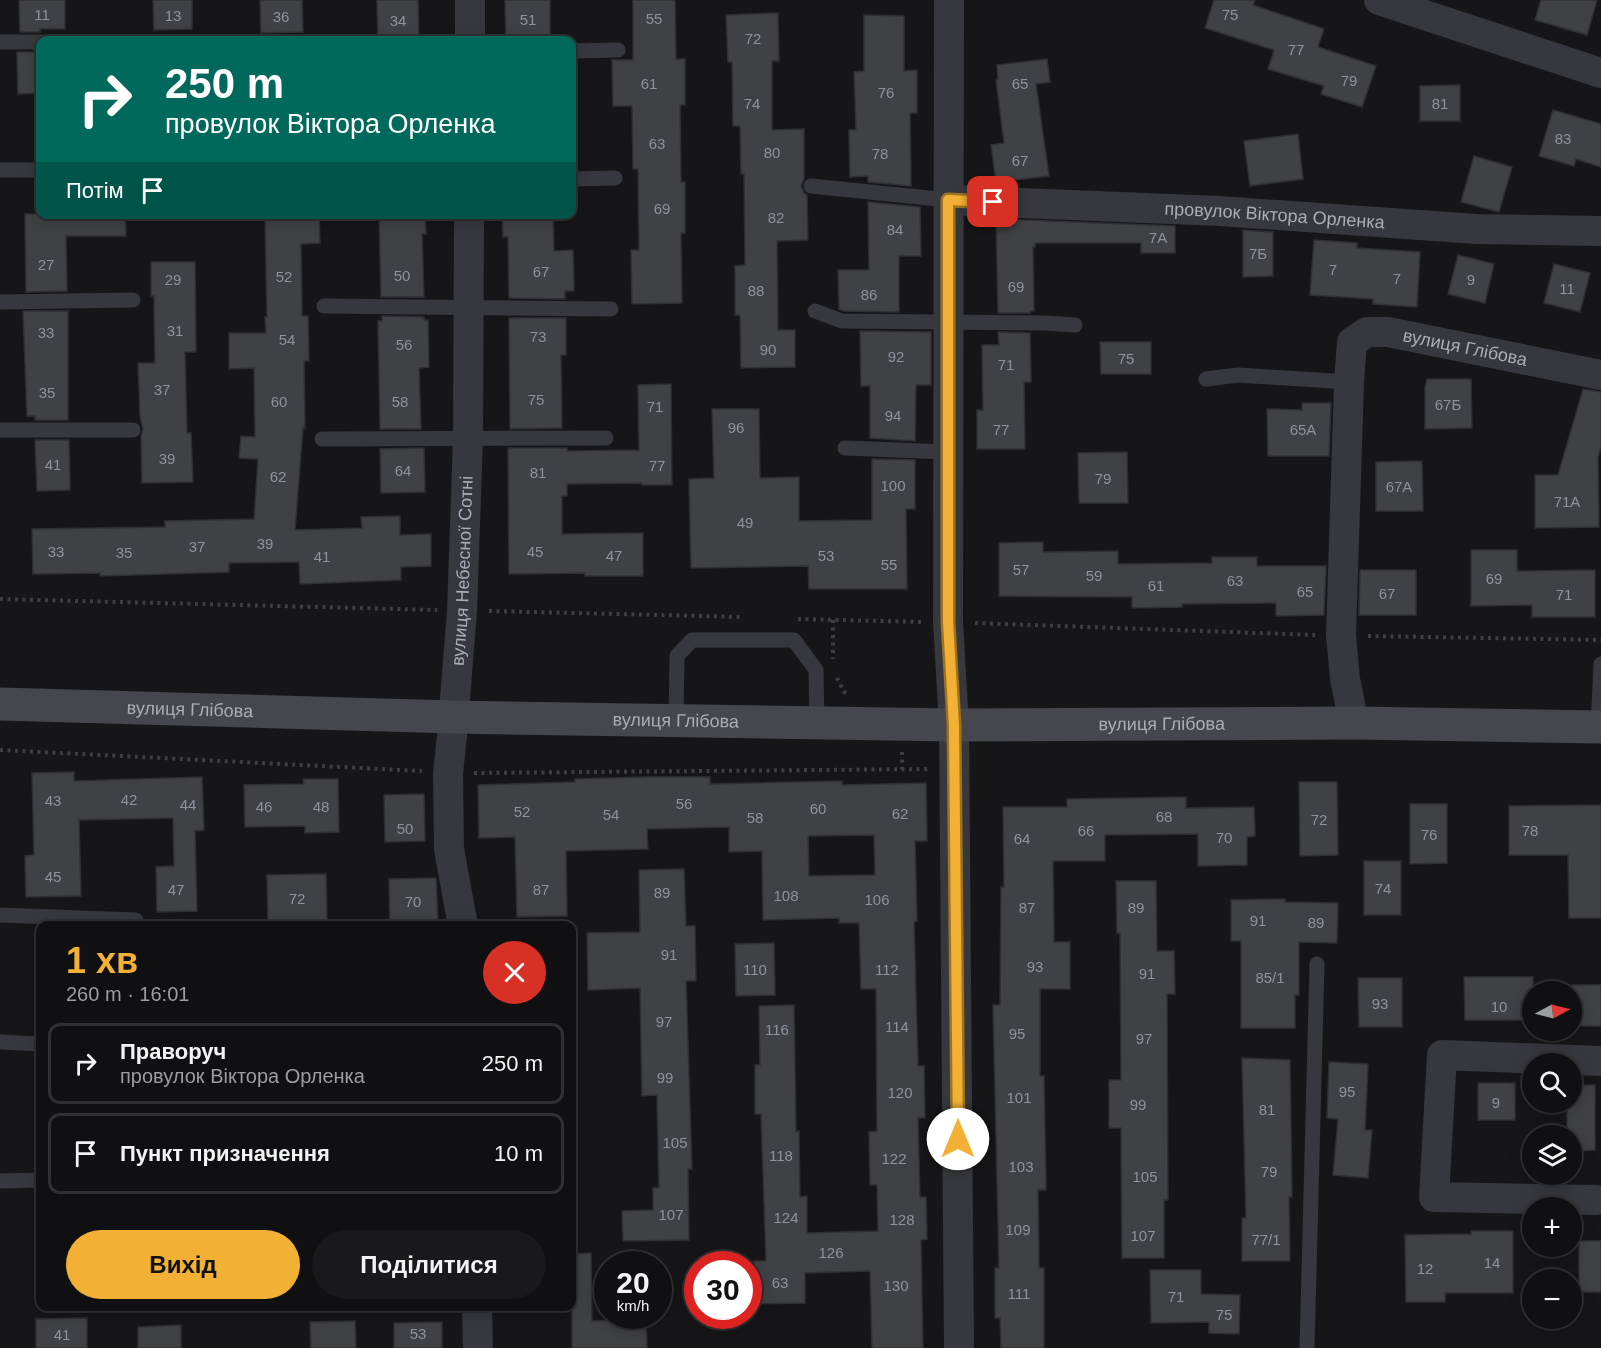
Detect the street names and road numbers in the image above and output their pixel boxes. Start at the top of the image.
street label: провулок Віктора Орленка [1164,199,1386,233]
street label: вулиця Глібова [1401,325,1530,370]
street label: вулиця Небесної Сотні [448,476,477,667]
street label: вулиця Глібова [126,698,254,721]
street label: вулиця Глібова [612,710,740,732]
street label: вулиця Глібова [1098,714,1226,734]

